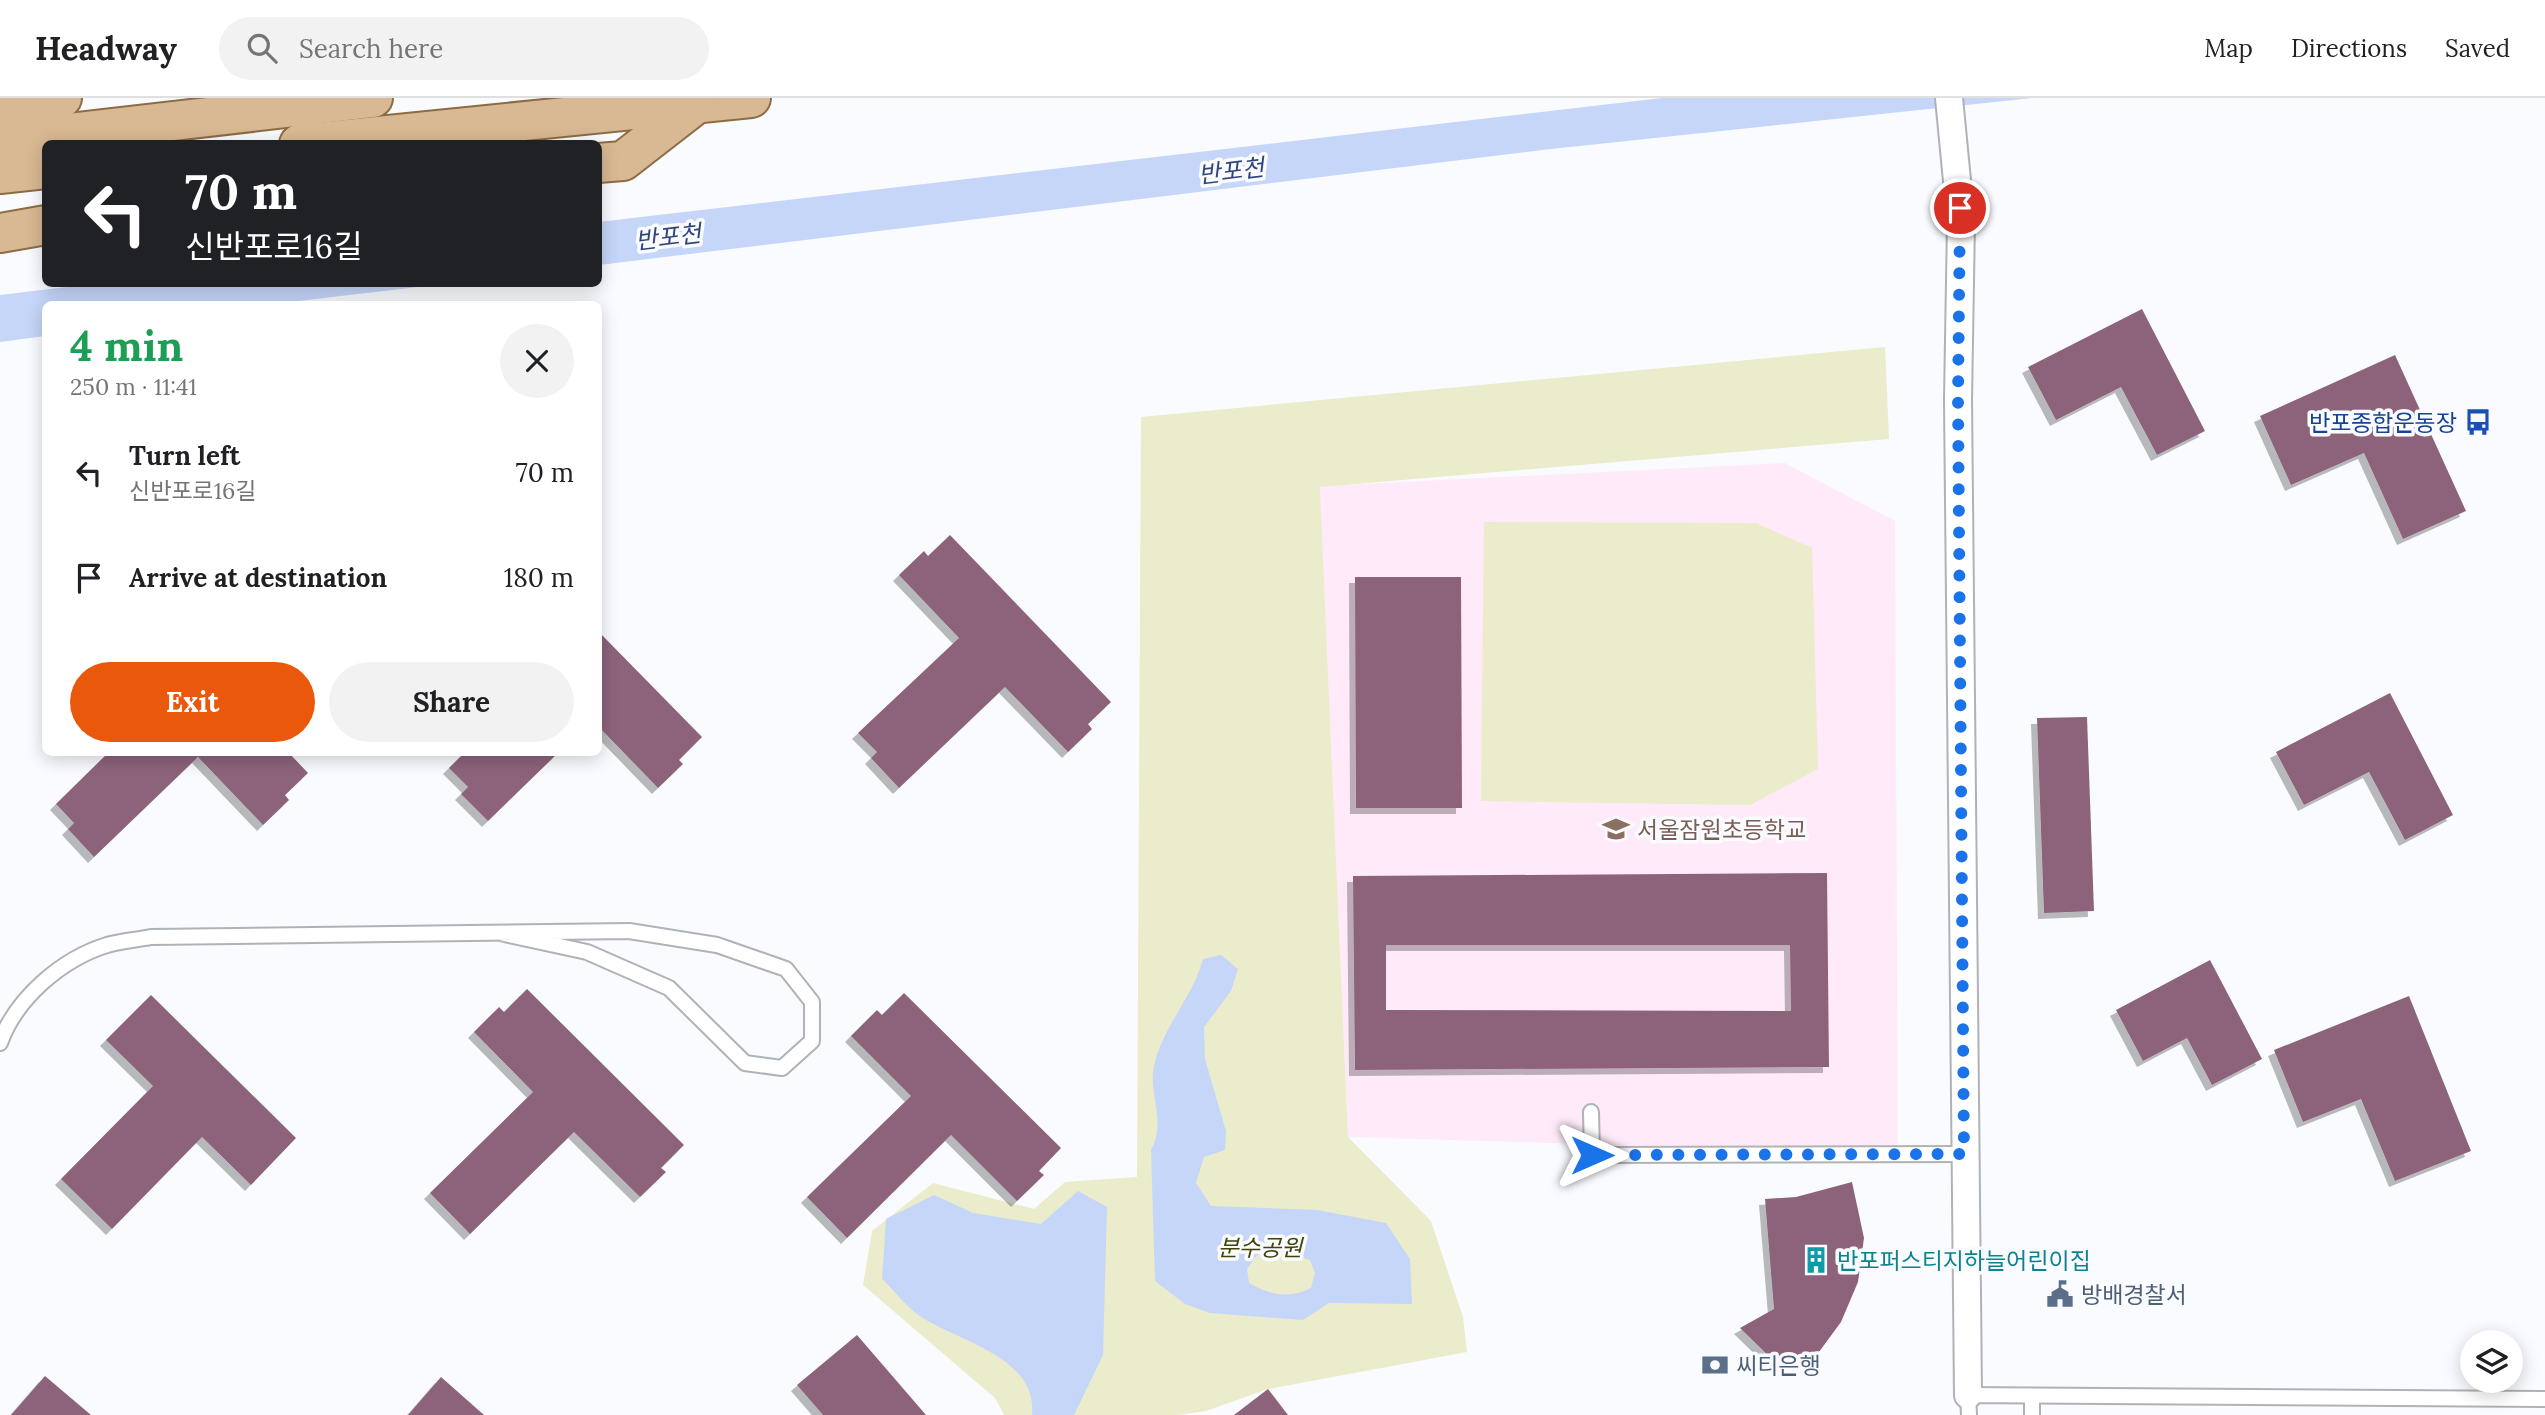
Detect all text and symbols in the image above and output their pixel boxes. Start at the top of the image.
search box [219,17,709,80]
text: Headway [35,27,177,69]
icon: search [243,29,281,67]
text: Search here [299,32,443,65]
text: Map [2204,33,2253,64]
text: Directions [2291,33,2407,64]
text: Saved [2445,33,2510,64]
water label: 반포천 [1196,151,1269,190]
text: 70 m [185,160,297,222]
icon: left [70,168,161,259]
pin [1930,178,1990,238]
icon: arrive [1941,189,1979,227]
water label: 반포천 [633,217,706,256]
text: 신반포로16길 [185,226,362,267]
text: 4 min [70,319,183,373]
button: close [500,324,574,398]
text: 250 m · 11:41 [70,372,197,401]
bus stop icon: 반포종합운동장 [2463,407,2493,437]
place label: 반포종합운동장 [2309,408,2457,437]
text: Turn left [129,439,240,472]
icon: left [70,454,108,492]
text: 70 m [516,456,574,489]
text: 신반포로16길 [129,476,256,505]
icon: arrive [70,559,108,597]
text: Arrive at destination [129,561,387,594]
text: 180 m [504,561,574,594]
button: Exit [70,662,315,742]
button: Share [329,662,574,742]
school or university icon: 서울잠원초등학교 [1601,814,1631,844]
place label: 서울잠원초등학교 [1637,815,1806,844]
position arrow [1555,1118,1629,1192]
park label: 분수공원 [1218,1233,1304,1262]
building icon: 반포퍼스티지하늘어린이집 [1801,1245,1831,1275]
place label: 반포퍼스티지하늘어린이집 [1837,1246,2091,1275]
public building icon: 방배경찰서 [2045,1279,2075,1309]
place label: 방배경찰서 [2081,1280,2187,1309]
map controls [2460,1330,2523,1393]
button: layers [2460,1330,2523,1393]
bank icon: 씨티은행 [1700,1350,1730,1380]
place label: 씨티은행 [1736,1351,1821,1380]

